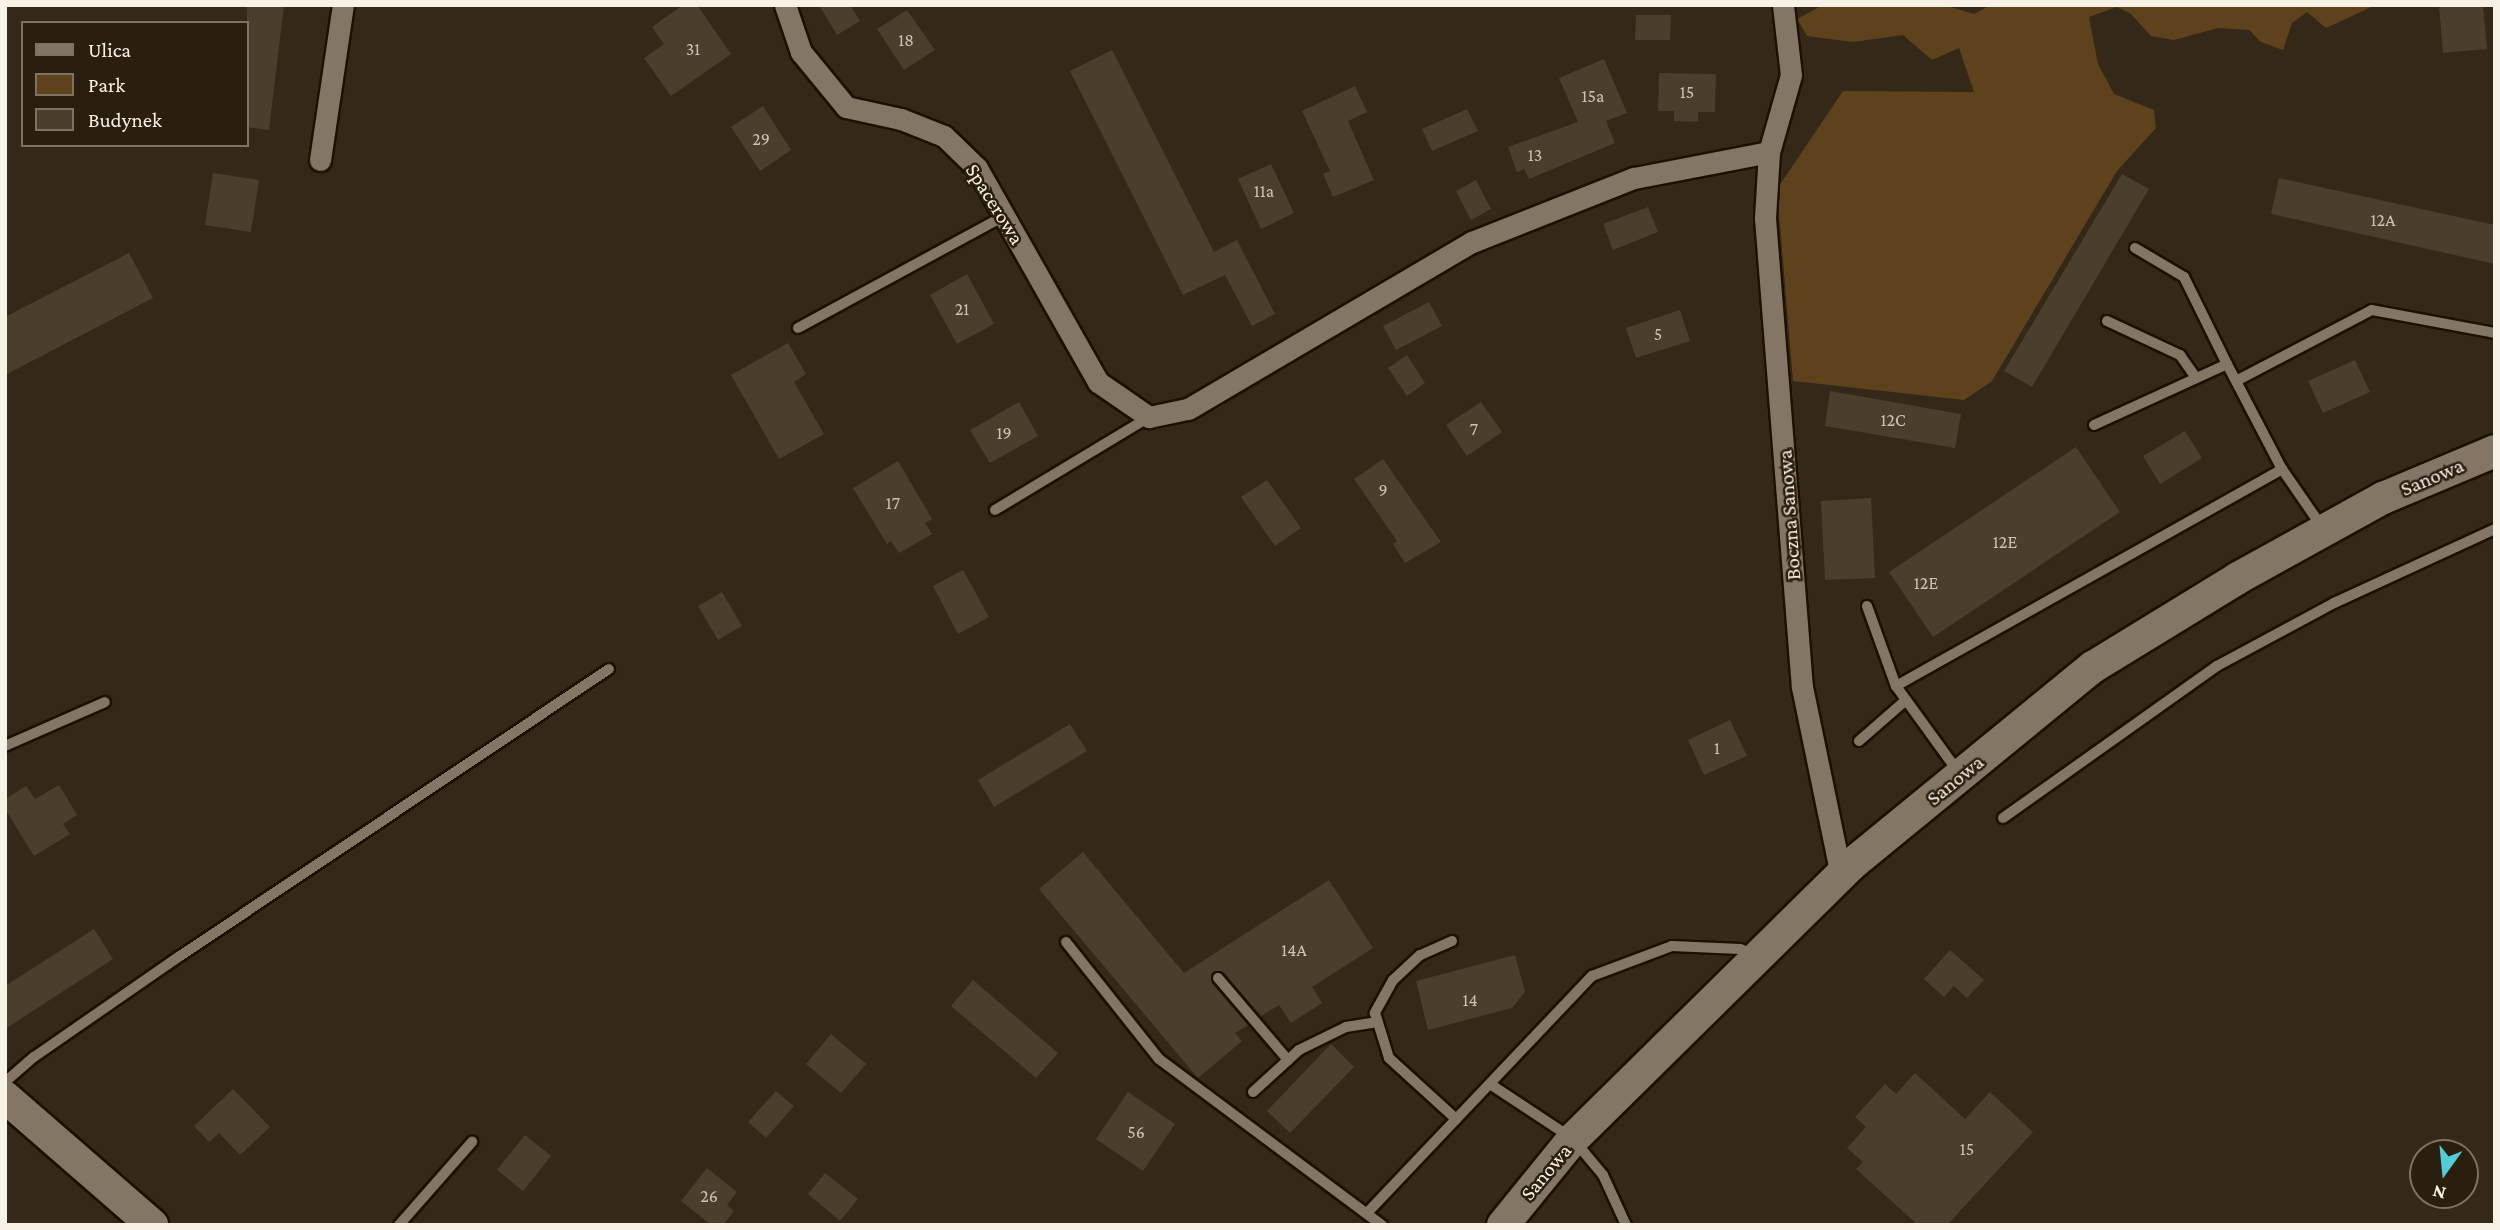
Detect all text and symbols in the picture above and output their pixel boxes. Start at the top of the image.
legend [21,21,248,147]
house number: 18 [898,29,914,51]
text: Ulica [88,38,131,62]
house number: 31 [686,38,700,60]
text: Park [88,73,125,97]
house number: 15 [1680,81,1694,103]
house number: 15a [1582,85,1604,107]
text: Budynek [88,108,162,132]
house number: 29 [752,128,770,150]
house number: 13 [1528,144,1542,166]
street label: Spacerowa [960,159,1030,249]
house number: 11a [1254,180,1274,202]
house number: 12A [2371,209,2395,231]
house number: 21 [955,298,969,320]
house number: 5 [1654,323,1662,345]
house number: 12C [1880,409,1906,431]
house number: 7 [1470,418,1478,440]
house number: 19 [996,422,1012,444]
street label: Boczna Sanowa [1772,449,1806,581]
street label: Sanowa [2397,452,2467,502]
house number: 9 [1378,479,1388,501]
house number: 17 [886,492,900,514]
house number: 12E [1993,531,2017,553]
house number: 12E [1914,572,1938,594]
house number: 1 [1714,737,1720,759]
street label: Sanowa [1921,749,1989,811]
house number: 14A [1281,939,1307,961]
house number: 14 [1462,989,1478,1011]
house number: 56 [1127,1121,1145,1143]
house number: 15 [1960,1138,1974,1160]
street label: Sanowa [1515,1139,1577,1205]
north arrow [2409,1139,2479,1209]
text: N [2430,1181,2448,1205]
house number: 26 [700,1185,718,1207]

